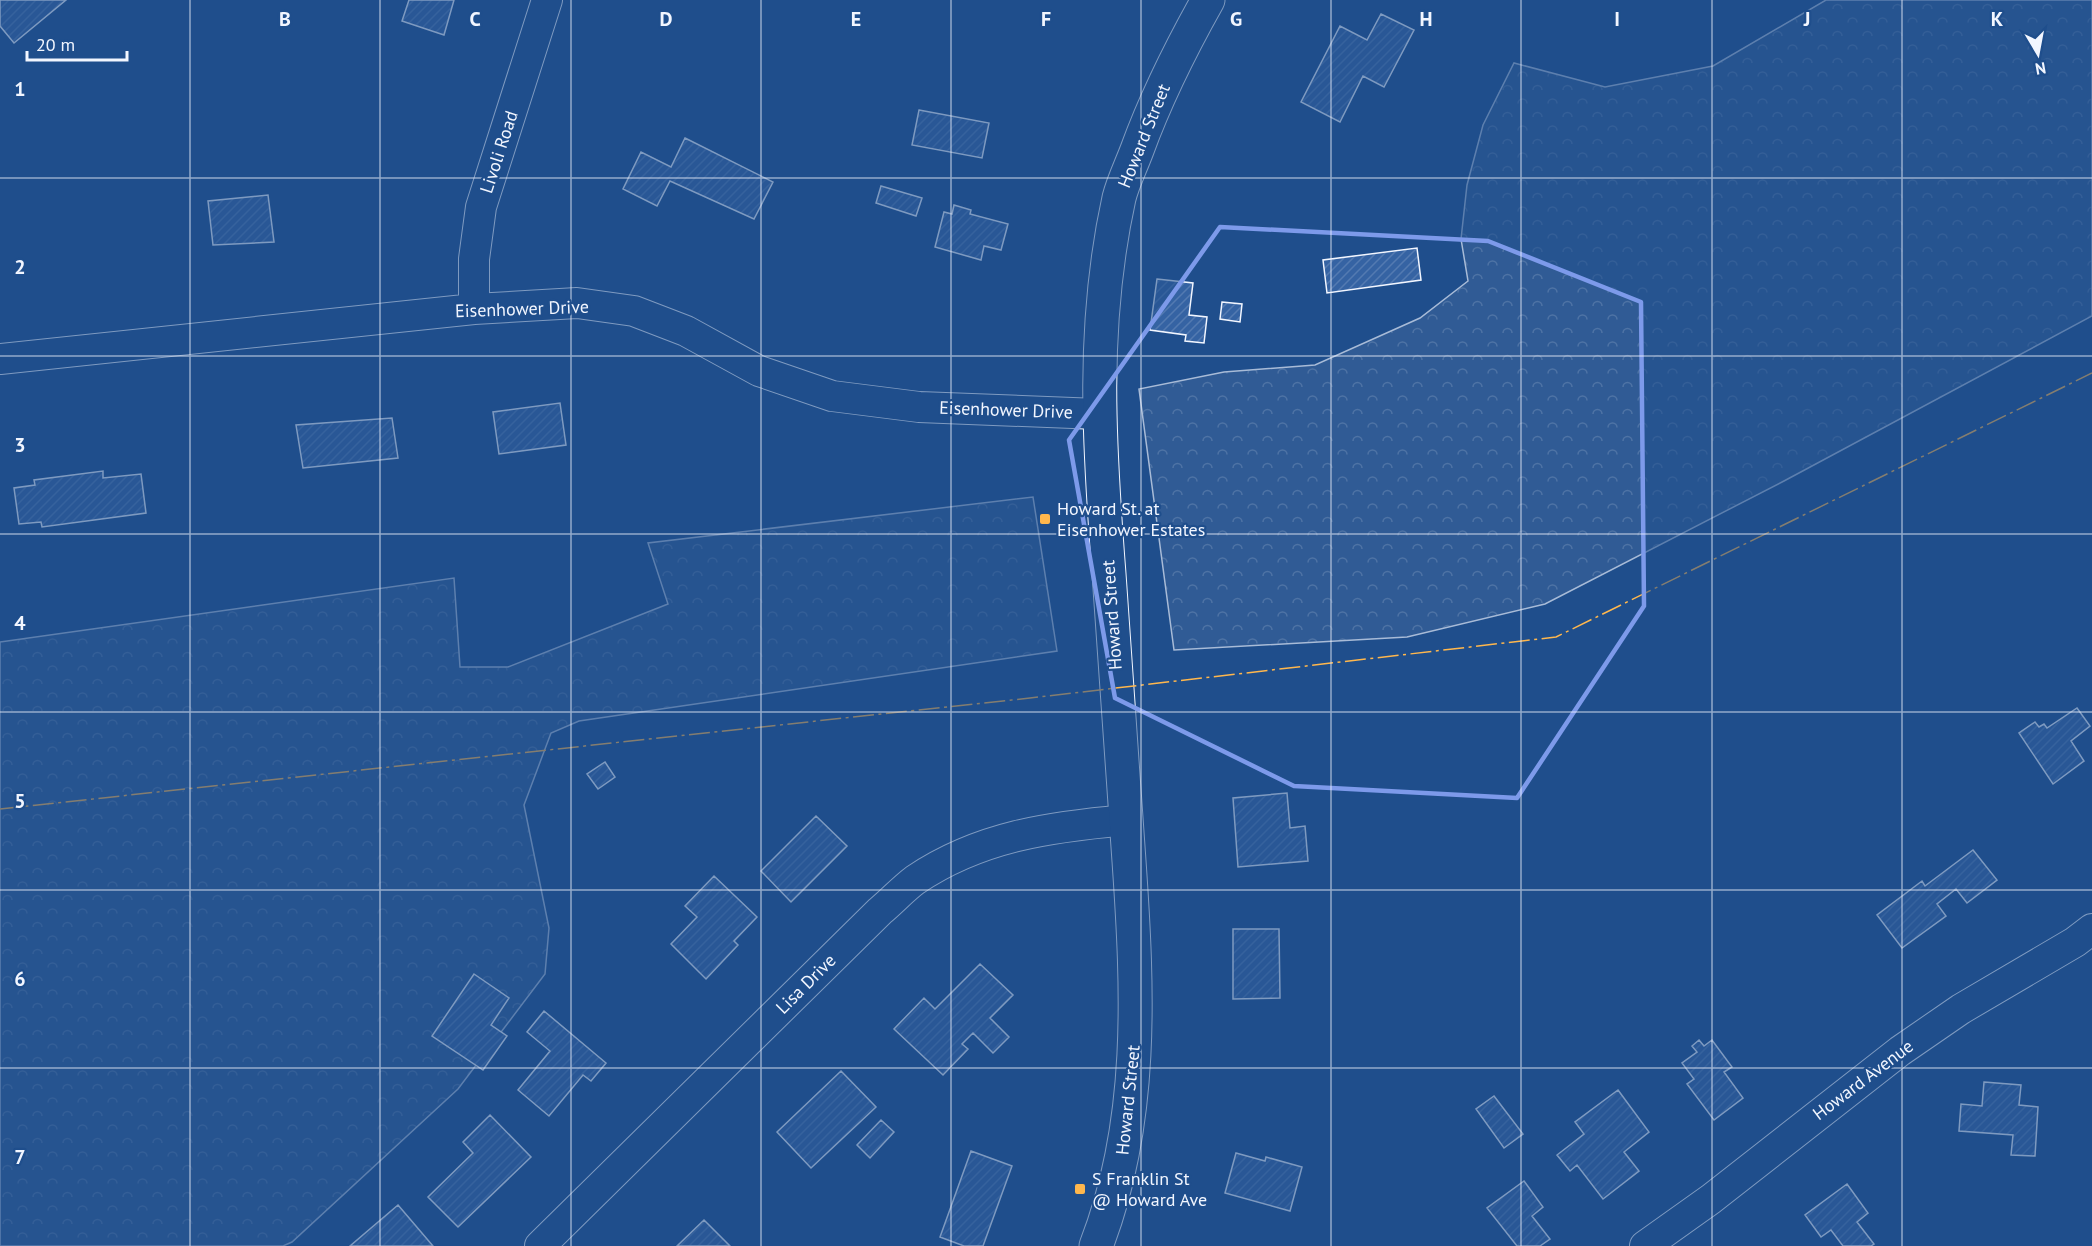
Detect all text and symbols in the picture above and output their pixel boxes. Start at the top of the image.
text: B [279,6,291,32]
text: C [469,6,481,32]
text: D [660,6,673,32]
text: E [851,6,861,32]
text: F [1041,6,1051,32]
text: G [1230,6,1242,32]
text: H [1419,6,1433,32]
text: I [1614,6,1620,32]
text: J [1803,6,1810,32]
text: K [1991,6,2004,32]
scale bar [27,24,128,62]
north arrow [2008,24,2068,84]
text: 20 m [36,33,75,56]
text: N [2034,58,2048,80]
text: 1 [14,76,26,102]
street label: Howard Street [1112,80,1175,191]
street label: Livoli Road [474,108,523,196]
text: 2 [14,254,26,280]
street label: Eisenhower Drive [455,295,589,322]
street label: Eisenhower Drive [939,396,1073,423]
text: 3 [14,432,26,458]
place label: Howard St. at Eisenhower Estates [1057,497,1205,541]
marker: Howard St. at Eisenhower Estates [1038,512,1052,526]
street label: Howard Street [1096,559,1127,671]
text: 4 [14,610,26,636]
text: 5 [14,788,26,814]
street label: Lisa Drive [771,949,841,1019]
text: 6 [14,966,26,992]
street label: Howard Avenue [1808,1034,1918,1125]
street label: Howard Street [1110,1044,1145,1156]
text: 7 [14,1144,26,1170]
place label: S Franklin St @ Howard Ave [1092,1167,1207,1211]
marker: S Franklin St @ Howard Ave [1073,1182,1087,1196]

